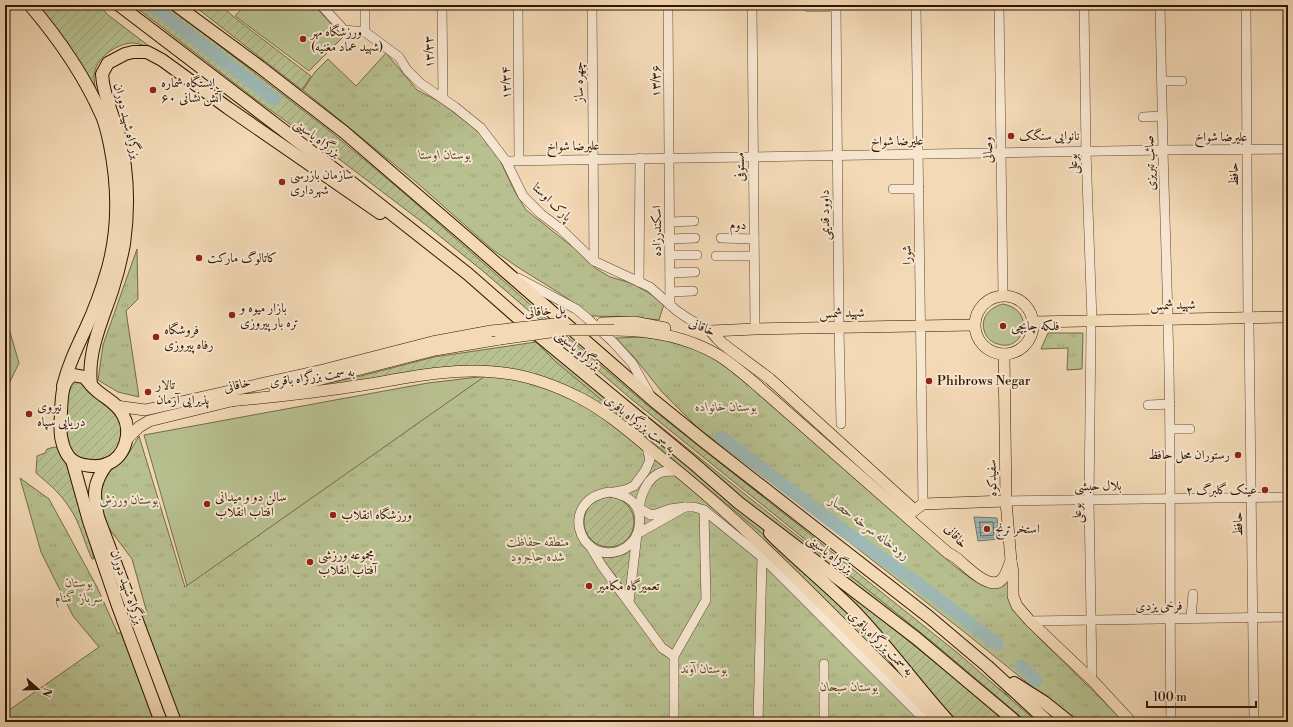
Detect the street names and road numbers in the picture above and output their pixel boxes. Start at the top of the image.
street label: ۱۳/۳۳ [421,35,437,69]
street label: چهره ساز [571,61,587,105]
street label: ۱۳/۳۶ [648,65,664,97]
street label: ۱۳/۳۴ [498,66,514,100]
street label: بزرگراه شهید دوران [110,81,145,161]
street label: بزرگراه یاسینی [290,114,345,162]
street label: علیرضا شواخ [1195,129,1247,148]
street label: علیرضا شواخ [870,133,924,152]
street label: صائب تبریزی [1141,135,1160,191]
street label: وصالی [980,137,996,163]
street label: علیرضا شواخ [546,138,600,157]
street label: مستوفی [732,152,748,182]
street label: بوعلی [1065,153,1083,175]
street label: حافظ [1226,162,1242,186]
street label: پارک اوستا [528,179,575,226]
street label: داوود قدیمی [817,189,834,241]
street label: اسکندرزاده [649,205,665,257]
street label: دوم [729,217,747,236]
street label: شورا [899,245,915,265]
street label: شهید شمس [1150,297,1196,314]
street label: پل خاقانی [524,301,567,322]
street label: شهید شمس [819,305,865,322]
street label: خاقانی [686,314,718,340]
street label: بزرگراه یاسینی [551,326,605,375]
street label: به سمت بزرگراه باقری [268,363,356,390]
street label: خاقانی [222,374,252,396]
street label: به سمت بزرگراه باقری [601,390,679,457]
street label: سفیدکوه [984,459,1000,497]
street label: بلال حبشی [1074,478,1122,495]
street label: بوعلی [1069,503,1087,523]
street label: حافظ [1230,512,1246,536]
street label: خاقانی [941,521,971,552]
street label: بزرگراه یاسینی [803,530,857,578]
street label: بزرگراه شهید دوران [107,547,148,627]
street label: فرخی یزدی [1135,598,1183,614]
street label: به سمت بزرگراه باقری [845,606,918,679]

